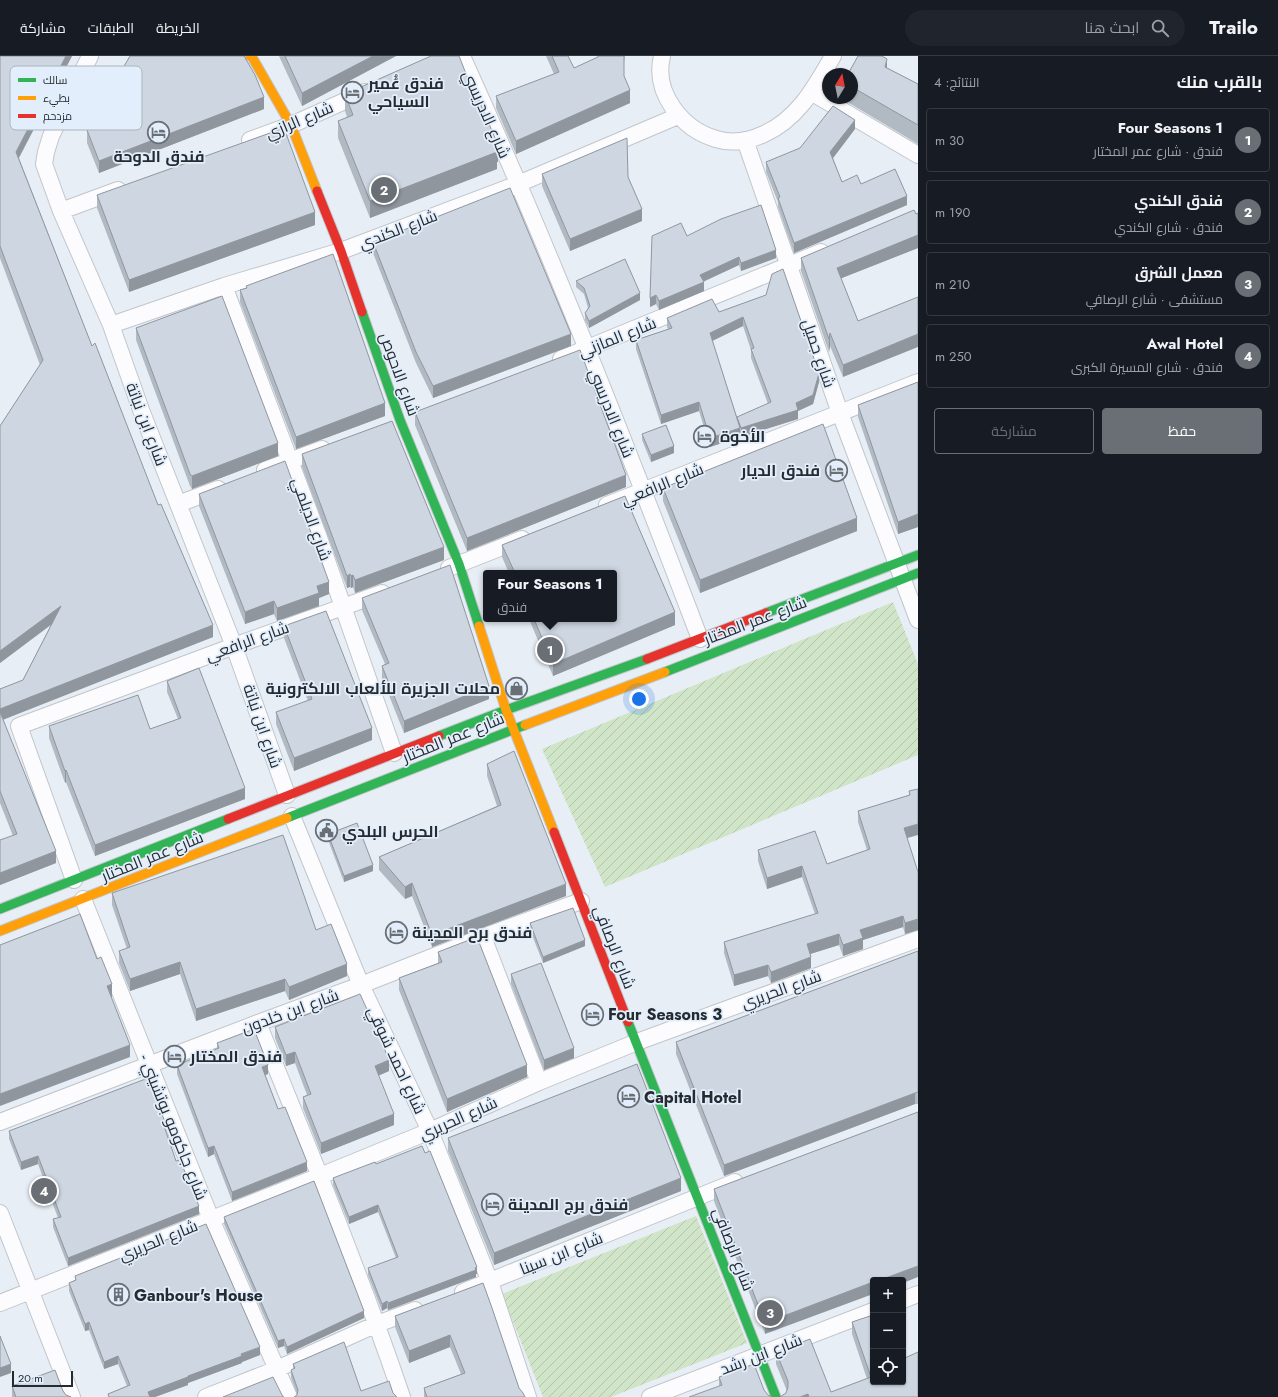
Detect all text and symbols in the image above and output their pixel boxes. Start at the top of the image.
search box [905,10,1185,46]
text: Trailo [1209,14,1258,41]
text: ابحث هنا [1085,17,1139,39]
icon: search [1149,17,1171,39]
text: مشاركة [20,18,66,38]
text: الطبقات [88,18,134,38]
text: الخريطة [156,18,200,38]
legend [10,66,142,130]
street label: شارع الادريسي [456,66,516,162]
north arrow [822,68,858,104]
text: بالقرب منك [1177,70,1262,94]
text: سالك [43,72,67,88]
place label: فندق عُُمير السياحي [367,72,444,114]
text: النتائج: 4 [934,73,980,92]
hotel icon: فندق عُُمير السياحي [340,79,366,105]
text: بطيء [43,90,70,107]
street label: شارع الرازي [261,96,338,147]
text: مزدحم [43,108,72,124]
text: Four Seasons 1 [1118,117,1223,139]
hotel icon: فندق الدوحة [146,120,172,146]
text: 30 m [935,131,964,150]
text: 1 [1245,131,1251,150]
text: فندق · شارع عمر المختار [1093,142,1223,161]
place label: فندق الدوحة [113,145,205,168]
pin: 2 [371,175,397,205]
text: فندق الكندي [1134,190,1223,212]
text: 190 m [935,203,970,222]
text: 2 [1244,203,1252,222]
street label: شارع الكندي [355,204,442,257]
text: فندق · شارع الكندي [1114,218,1223,237]
text: معمل الشرق [1135,262,1223,284]
text: 210 m [935,275,970,294]
text: 3 [1244,275,1252,294]
text: مستشفى · شارع الرصافي [1086,290,1223,309]
street label: شارع المازني [575,311,661,365]
street label: شارع جميل [796,316,841,391]
street label: شارع الاحوص [374,329,425,419]
text: Awal Hotel [1147,333,1223,355]
text: 250 m [935,347,972,366]
text: 4 [1243,347,1253,366]
text: فندق · شارع المسيرة الكبرى [1071,358,1223,377]
street label: شارع الادريسي [582,365,640,462]
street label: شارع ابن نباتة [120,379,173,469]
button: مشاركة [934,408,1094,454]
button: حفظ [1102,408,1262,454]
hotel icon: الأخوة [692,423,718,449]
place label: الأخوة [720,425,765,448]
street label: شارع الرافعي [617,457,708,513]
hotel icon: فندق الديار [823,457,849,483]
place label: فندق الديار [740,459,820,482]
street label: شارع الديلمي [284,474,337,565]
popup [483,570,617,622]
text: Four Seasons 1 [497,573,603,595]
street label: شارع عمر المختار [699,590,810,651]
text: فندق [497,598,527,617]
street label: شارع الرافعي [202,616,293,669]
pin: 1 [537,635,563,665]
shop icon: محلات الجزيرة للألعاب الالكترونية [503,675,529,701]
place label: محلات الجزيرة للألعاب الالكترونية [266,677,500,700]
street label: شارع ابن نباتة [237,681,288,771]
your location [629,689,649,709]
street label: شارع عمر المختار [398,706,508,769]
public building icon: الحرس البلدي [313,818,339,844]
place label: الحرس البلدي [342,820,438,844]
street label: شارع عمر المختار [97,825,207,888]
street label: شارع الرصافي [586,902,641,993]
hotel icon: فندق برح المدينة [384,919,410,945]
place label: فندق برح المدينة [412,921,532,944]
street label: شارع الحريري [738,964,825,1016]
street label: شارع ابن خلدون [238,983,342,1040]
hotel icon: Four Seasons 3 [579,1001,605,1027]
street label: شارع احمد شوقي [360,1003,432,1119]
place label: Four Seasons 3 [608,1003,722,1026]
hotel icon: فندق المختار [161,1043,187,1069]
place label: فندق المختار [189,1045,282,1068]
street label: - شارع جاكومو بوتشيني [132,1051,213,1204]
hotel icon: Capital Hotel [615,1084,641,1110]
place label: Capital Hotel [644,1086,742,1109]
street label: شارع الحريري [415,1091,502,1148]
pin: 4 [31,1176,57,1206]
hotel icon: فندق برج المدينة [480,1191,506,1217]
place label: فندق برج المدينة [508,1193,628,1216]
street label: شارع الرصافي [705,1204,760,1295]
street label: شارع الحريري [115,1214,202,1269]
street label: شارع ابن سينا [516,1226,606,1281]
map controls [870,1277,906,1385]
button: + [870,1277,906,1313]
building icon: Ganbour's House [105,1282,131,1308]
place label: Ganbour's House [134,1284,263,1307]
pin: 3 [757,1298,783,1328]
button: − [870,1313,906,1349]
street label: شارع ابن رشد [717,1328,806,1381]
button: locate [870,1349,906,1385]
scale bar [12,1369,73,1388]
text: 20 m [18,1370,43,1386]

